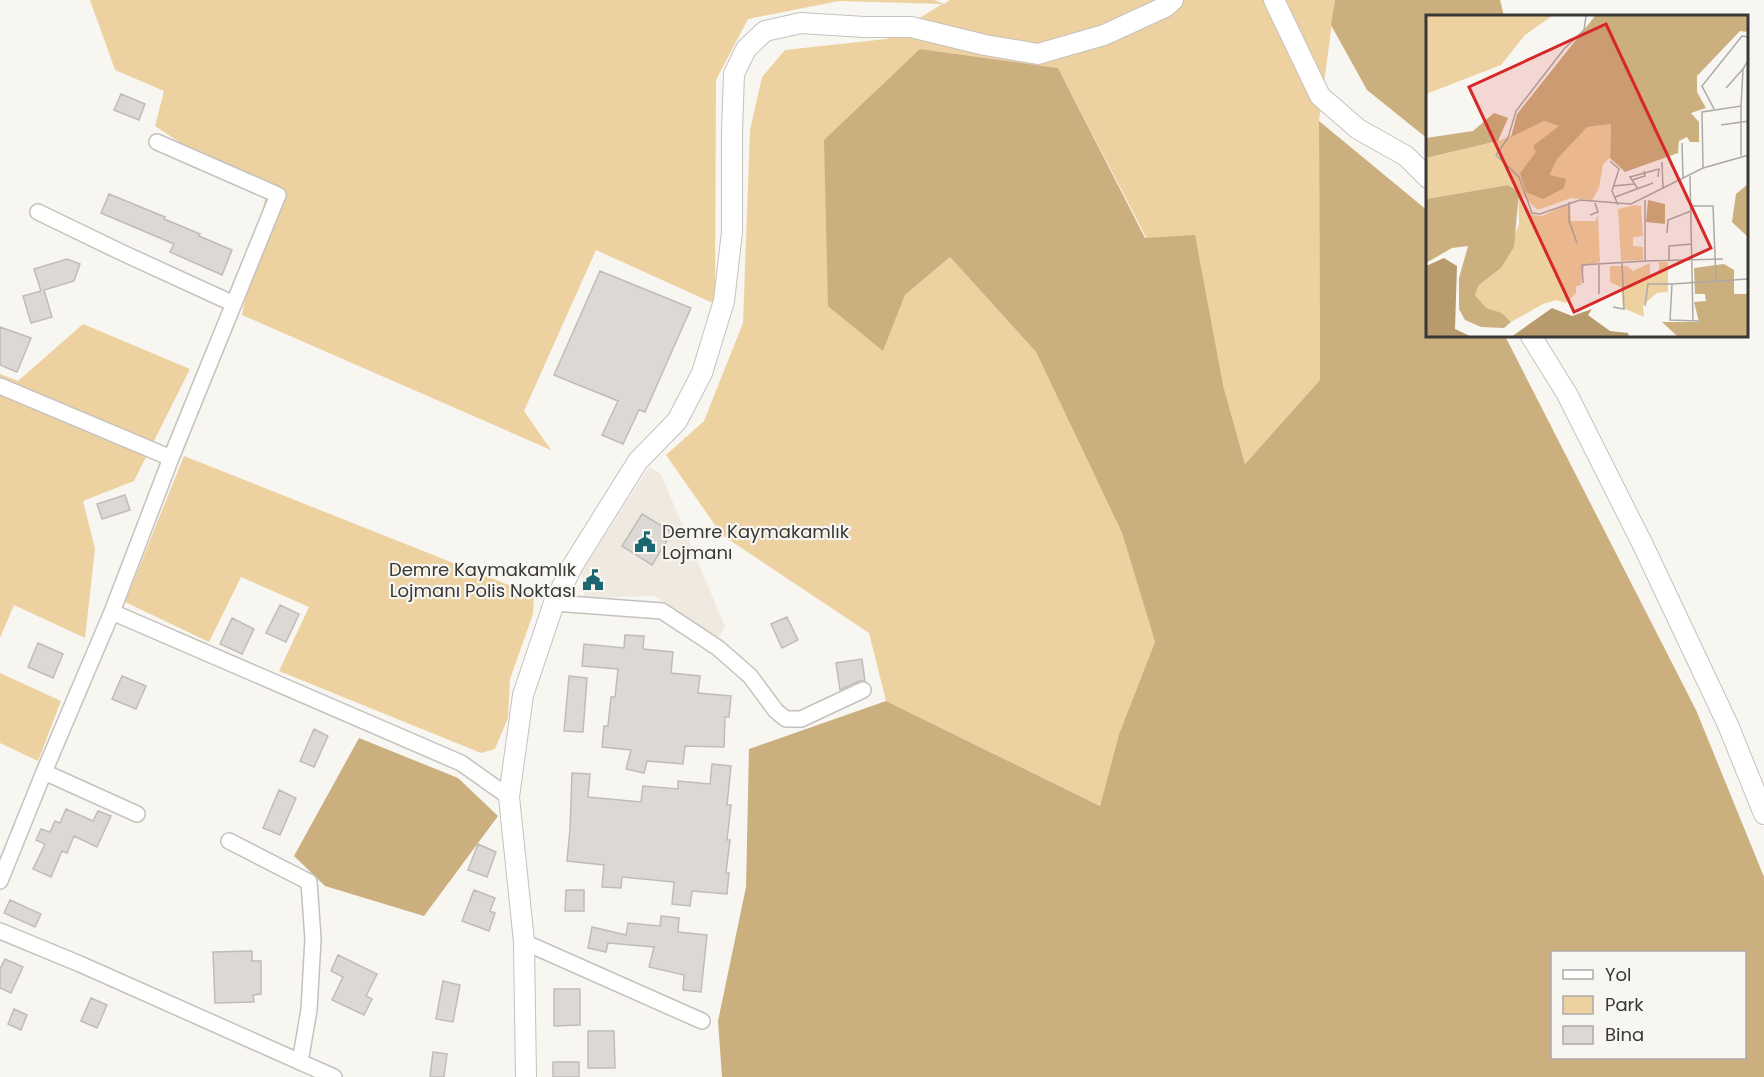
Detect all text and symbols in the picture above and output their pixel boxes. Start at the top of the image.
inset map [1426,15,1749,338]
place label: Demre Kaymakamlık Lojmanı [662,519,850,565]
public building icon: Demre Kaymakamlık Lojmanı [633,530,657,554]
place label: Demre Kaymakamlık Lojmanı Polis Noktası [389,557,577,603]
public building icon: Demre Kaymakamlık Lojmanı Polis Noktası [581,568,605,592]
legend [1551,951,1746,1059]
text: Yol [1605,962,1631,987]
text: Park [1605,992,1644,1017]
text: Bina [1605,1022,1644,1047]

